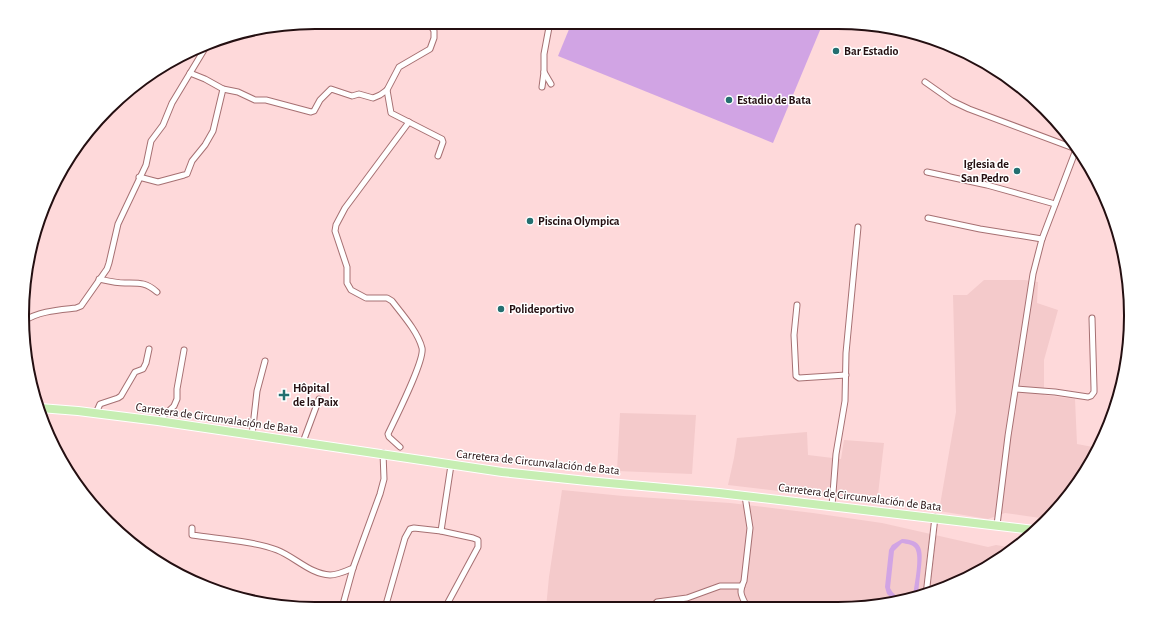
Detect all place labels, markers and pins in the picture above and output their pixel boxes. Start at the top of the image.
place label: Bar Estadio [844,45,899,57]
marker: Bar Estadio [831,46,841,56]
place label: Estadio de Bata [737,94,811,106]
marker: Estadio de Bata [724,95,734,105]
place label: Iglesia de San Pedro [961,158,1009,184]
marker: Iglesia de San Pedro [1012,166,1022,176]
place label: Piscina Olympica [538,215,620,228]
marker: Piscina Olympica [525,216,535,226]
place label: Polideportivo [509,303,574,315]
marker: Polideportivo [496,304,506,314]
place label: Hôpital de la Paix [293,382,339,408]
marker: Hôpital de la Paix [278,389,290,401]

